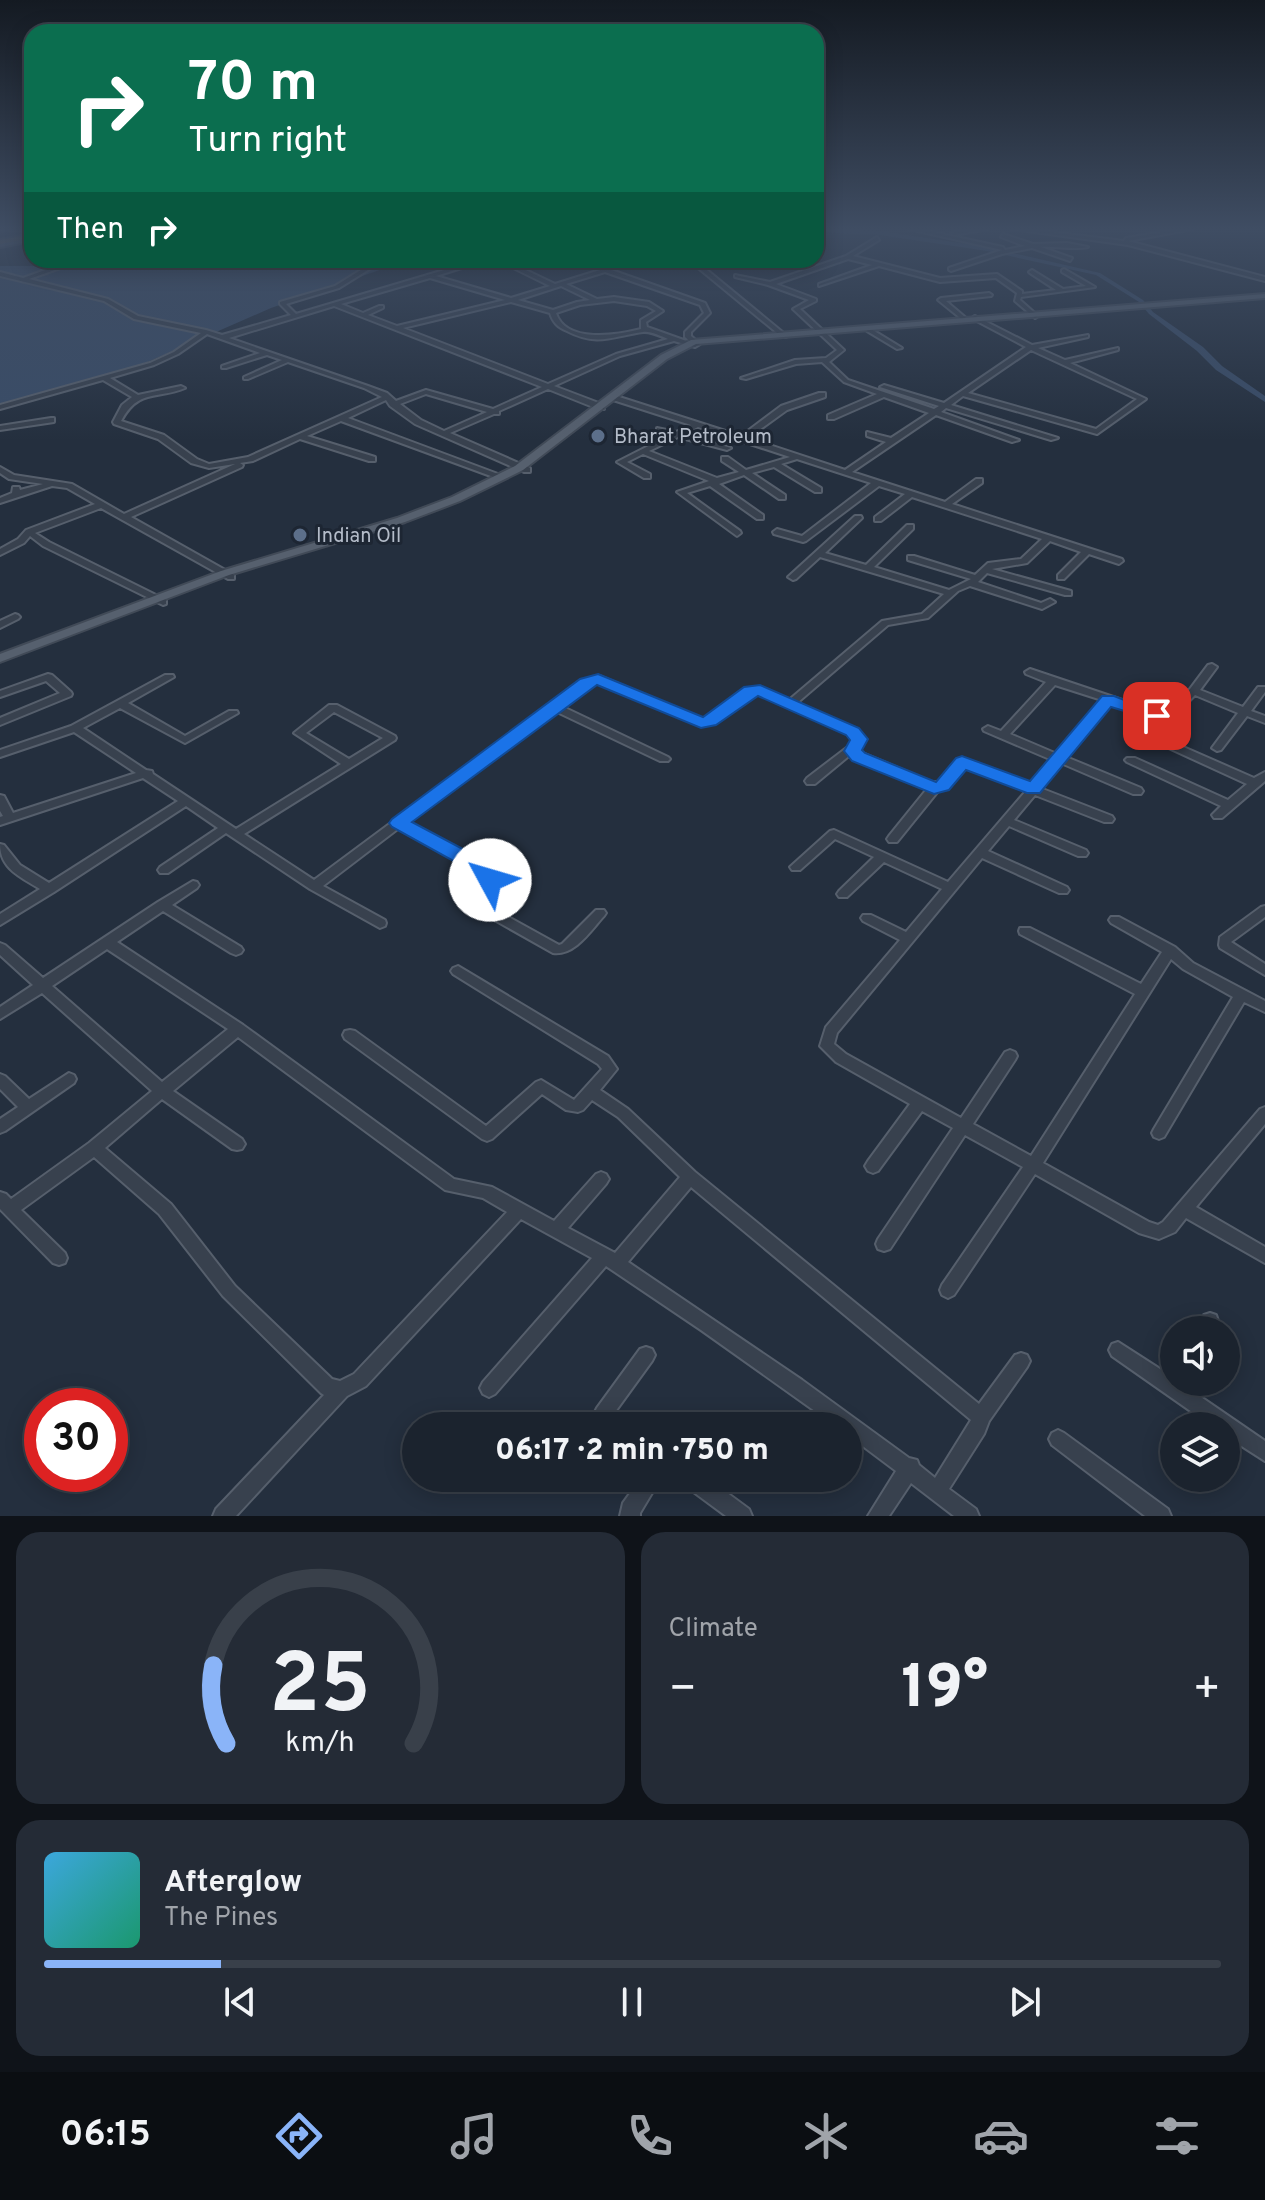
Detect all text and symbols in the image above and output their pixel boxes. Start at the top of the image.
text: 70 m [188,50,318,120]
icon: right [56,56,160,160]
text: Turn right [188,119,347,165]
icon: right [140,208,184,252]
text: Then [56,212,124,249]
place label: Bharat Petroleum [614,425,772,451]
marker: Bharat Petroleum [589,427,607,445]
place label: Indian Oil [316,524,401,550]
marker: Indian Oil [291,526,309,544]
pin [1123,682,1191,750]
icon: arrive [1135,694,1179,738]
position arrow [448,838,532,922]
map controls [1160,1316,1240,1492]
button: sound [1160,1316,1240,1396]
speed limit sign: 30 [24,1388,128,1492]
button: layers [1160,1412,1240,1492]
text: 06:17 · 2 min · 750 m [495,1433,769,1470]
text: Climate [669,1613,758,1646]
text: 25 [269,1637,371,1742]
text: 19° [901,1653,988,1729]
text: − [669,1663,697,1719]
text: + [1193,1663,1221,1719]
text: km/h [286,1726,355,1762]
text: Afterglow [164,1865,302,1902]
text: The Pines [164,1902,278,1935]
icon: previous [218,1980,262,2024]
icon: pause [610,1980,654,2024]
icon: next [1003,1980,1047,2024]
icon: directions [271,2108,327,2164]
icon: music [446,2108,502,2164]
icon: phone [622,2108,678,2164]
icon: climate [798,2108,854,2164]
icon: car [973,2108,1029,2164]
icon: filters [1149,2108,1205,2164]
text: 06:15 [60,2113,151,2159]

